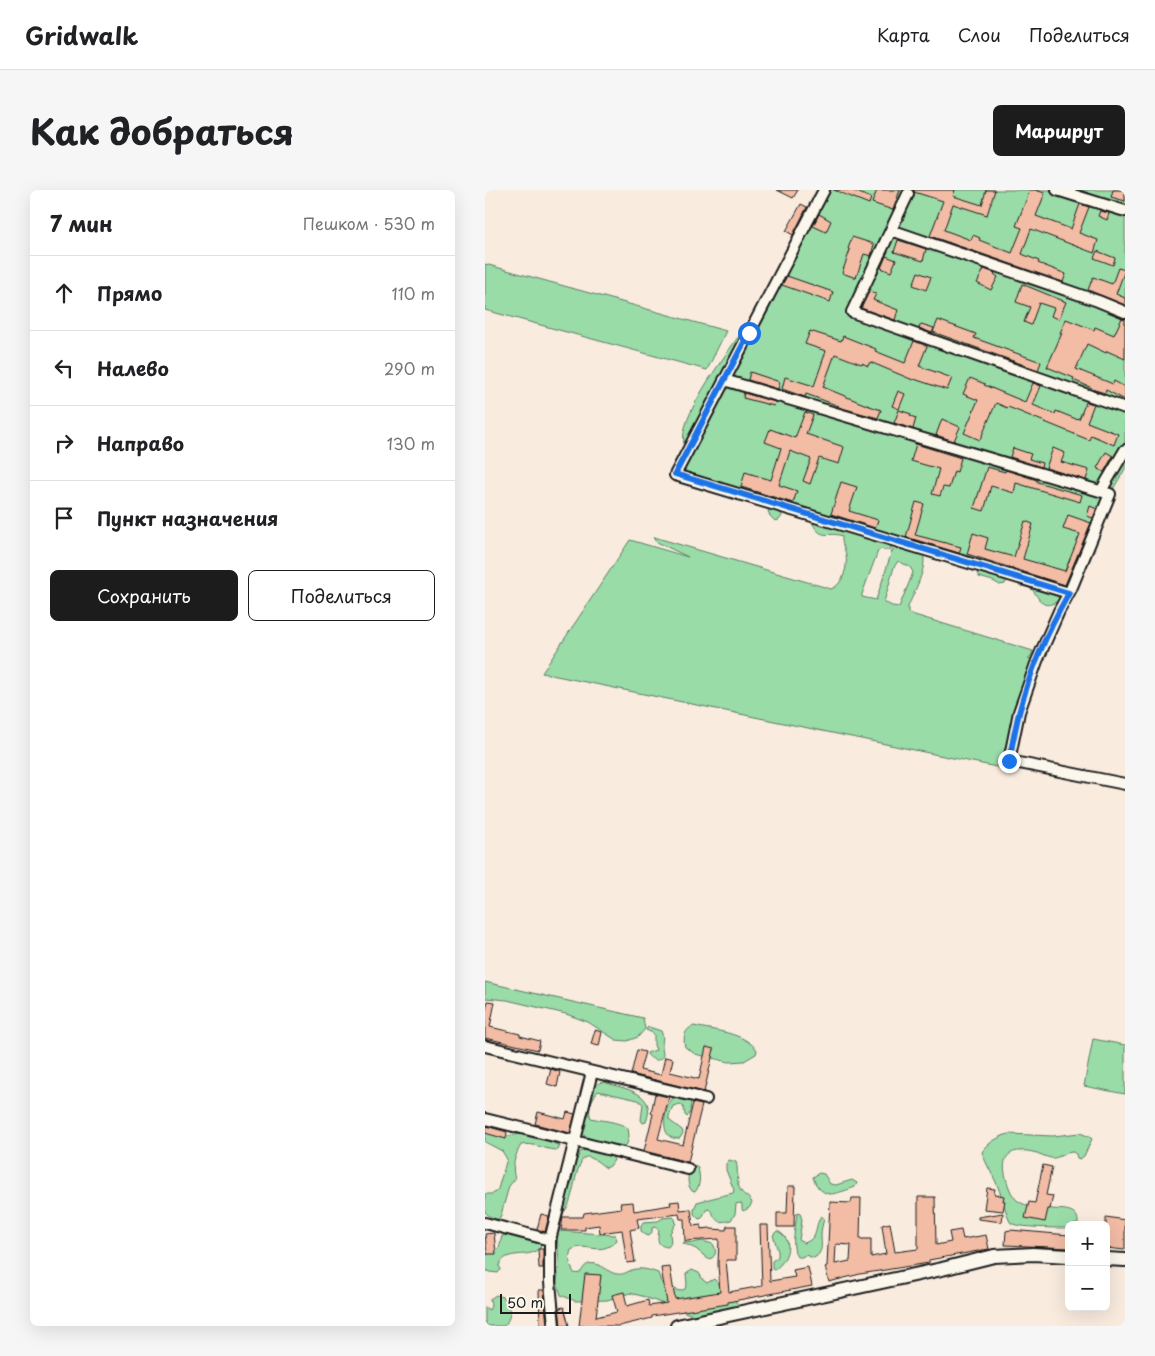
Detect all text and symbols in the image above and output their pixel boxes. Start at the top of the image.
text: Gridwalk [25,17,138,53]
text: Карта [877,21,930,48]
text: Слои [958,21,1001,48]
text: Поделиться [1029,21,1130,48]
text: Как добраться [30,104,294,157]
button: Маршрут [993,105,1125,156]
text: 7 мин [50,207,113,239]
text: Пешком · 530 m [303,211,435,235]
icon: ahead [50,279,78,307]
text: Прямо [97,279,162,307]
text: 110 m [392,281,435,305]
route start [738,322,761,345]
icon: left [50,354,78,382]
text: Налево [97,354,169,382]
text: 290 m [384,356,435,380]
icon: right [50,429,78,457]
text: Направо [97,429,184,457]
text: 130 m [387,431,435,455]
icon: arrive [50,504,78,532]
text: Пункт назначения [97,504,278,532]
button: Сохранить [50,570,238,621]
button: Поделиться [248,570,435,621]
route end [998,750,1021,773]
map controls [1065,1221,1110,1311]
button: + [1065,1221,1110,1266]
button: − [1065,1266,1110,1311]
scale bar [500,1291,571,1314]
text: 50 m [507,1292,543,1313]

